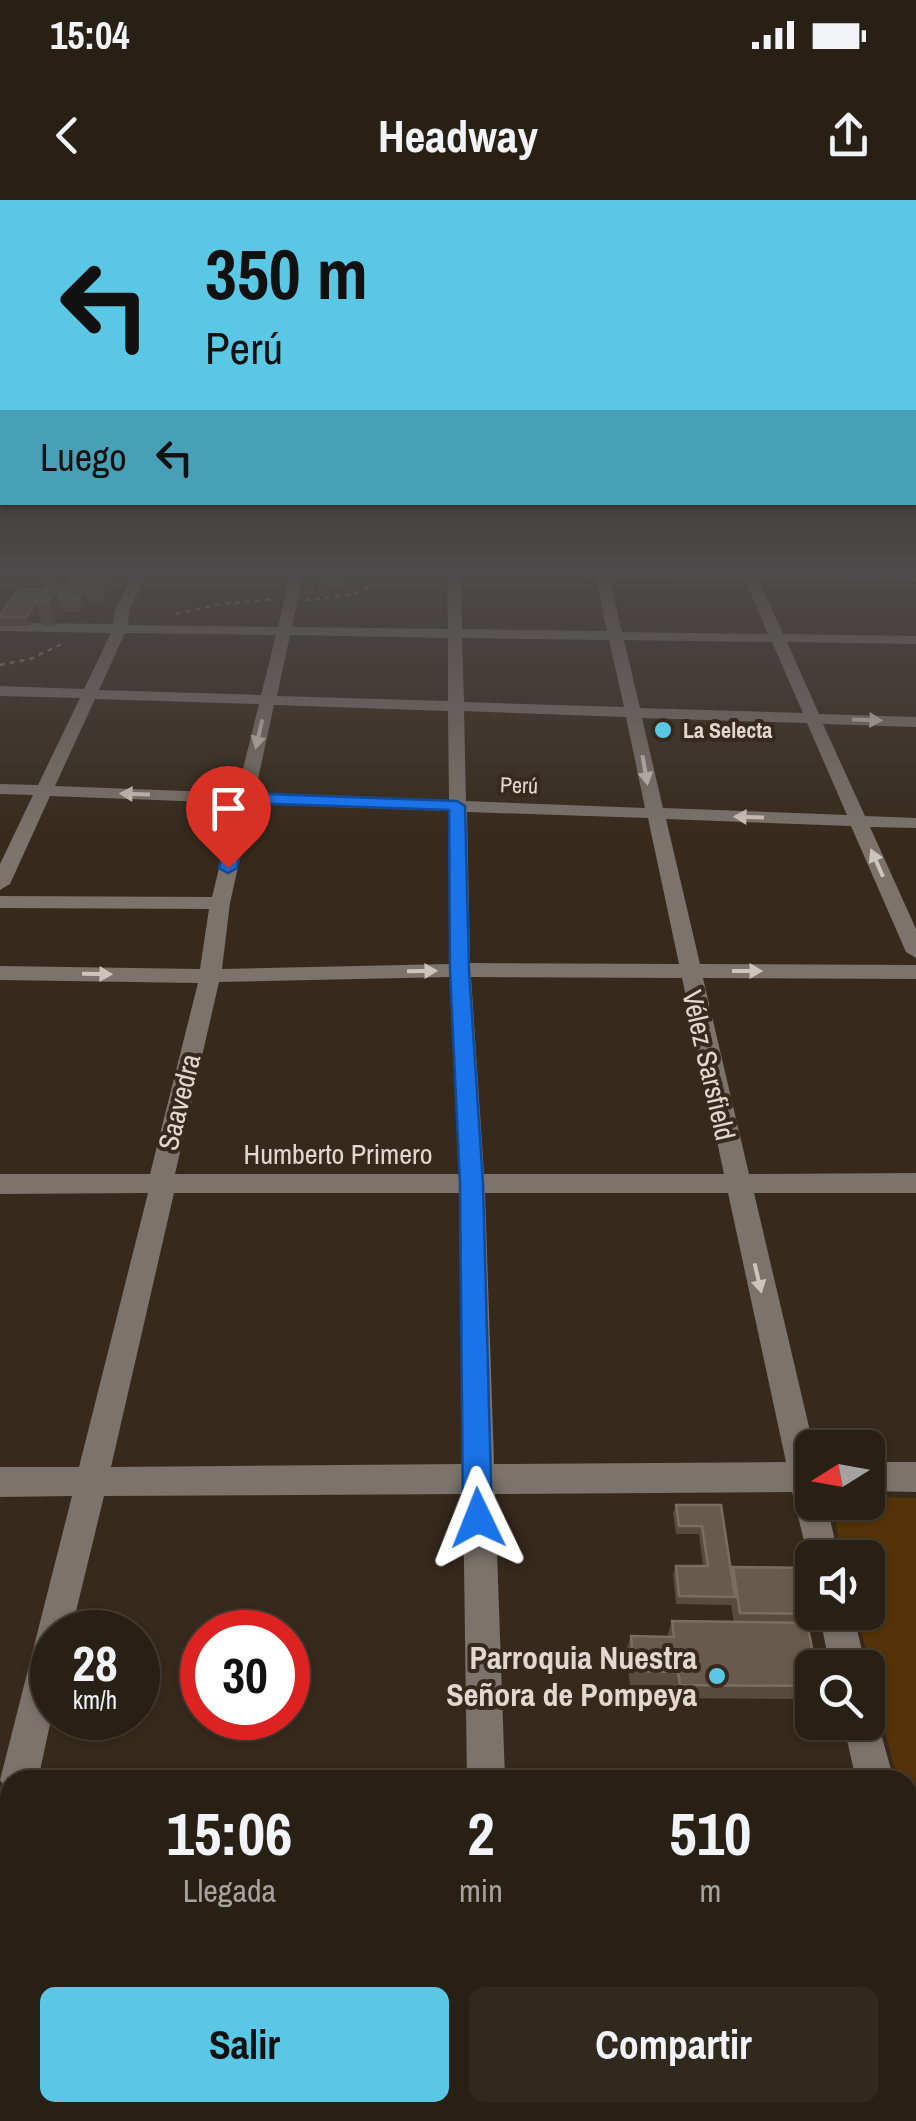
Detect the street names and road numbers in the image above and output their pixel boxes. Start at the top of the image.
street label: Perú [499,769,539,801]
street label: Vélez Sarsfield [673,986,745,1144]
street label: Saavedra [149,1049,209,1154]
street label: Humberto Primero [244,1135,432,1173]

